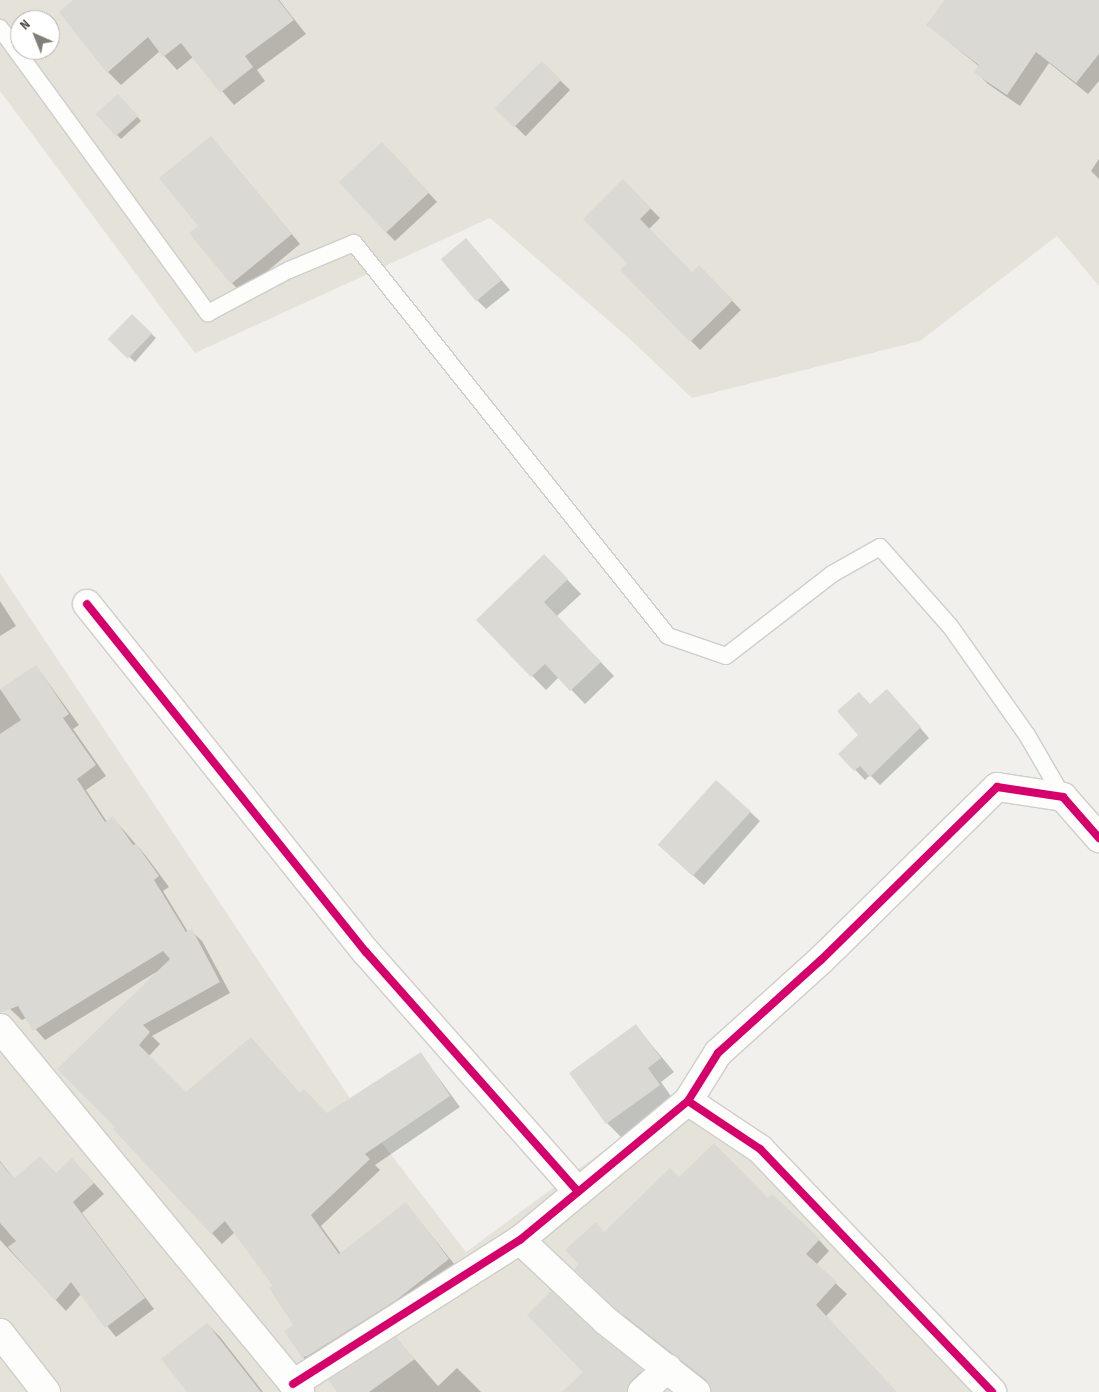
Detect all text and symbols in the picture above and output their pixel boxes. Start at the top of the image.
north arrow [10,10,60,60]
text: N [16,16,34,33]

